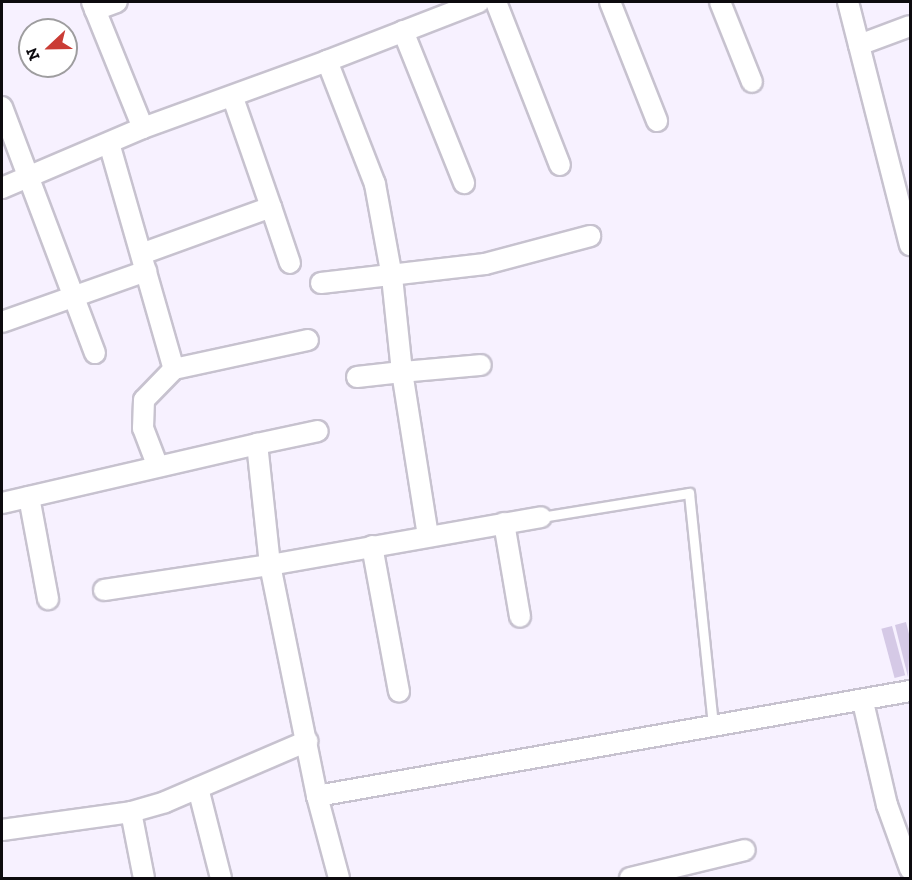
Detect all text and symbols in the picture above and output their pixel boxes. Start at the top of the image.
north arrow [18,18,78,78]
text: N [22,45,44,63]

